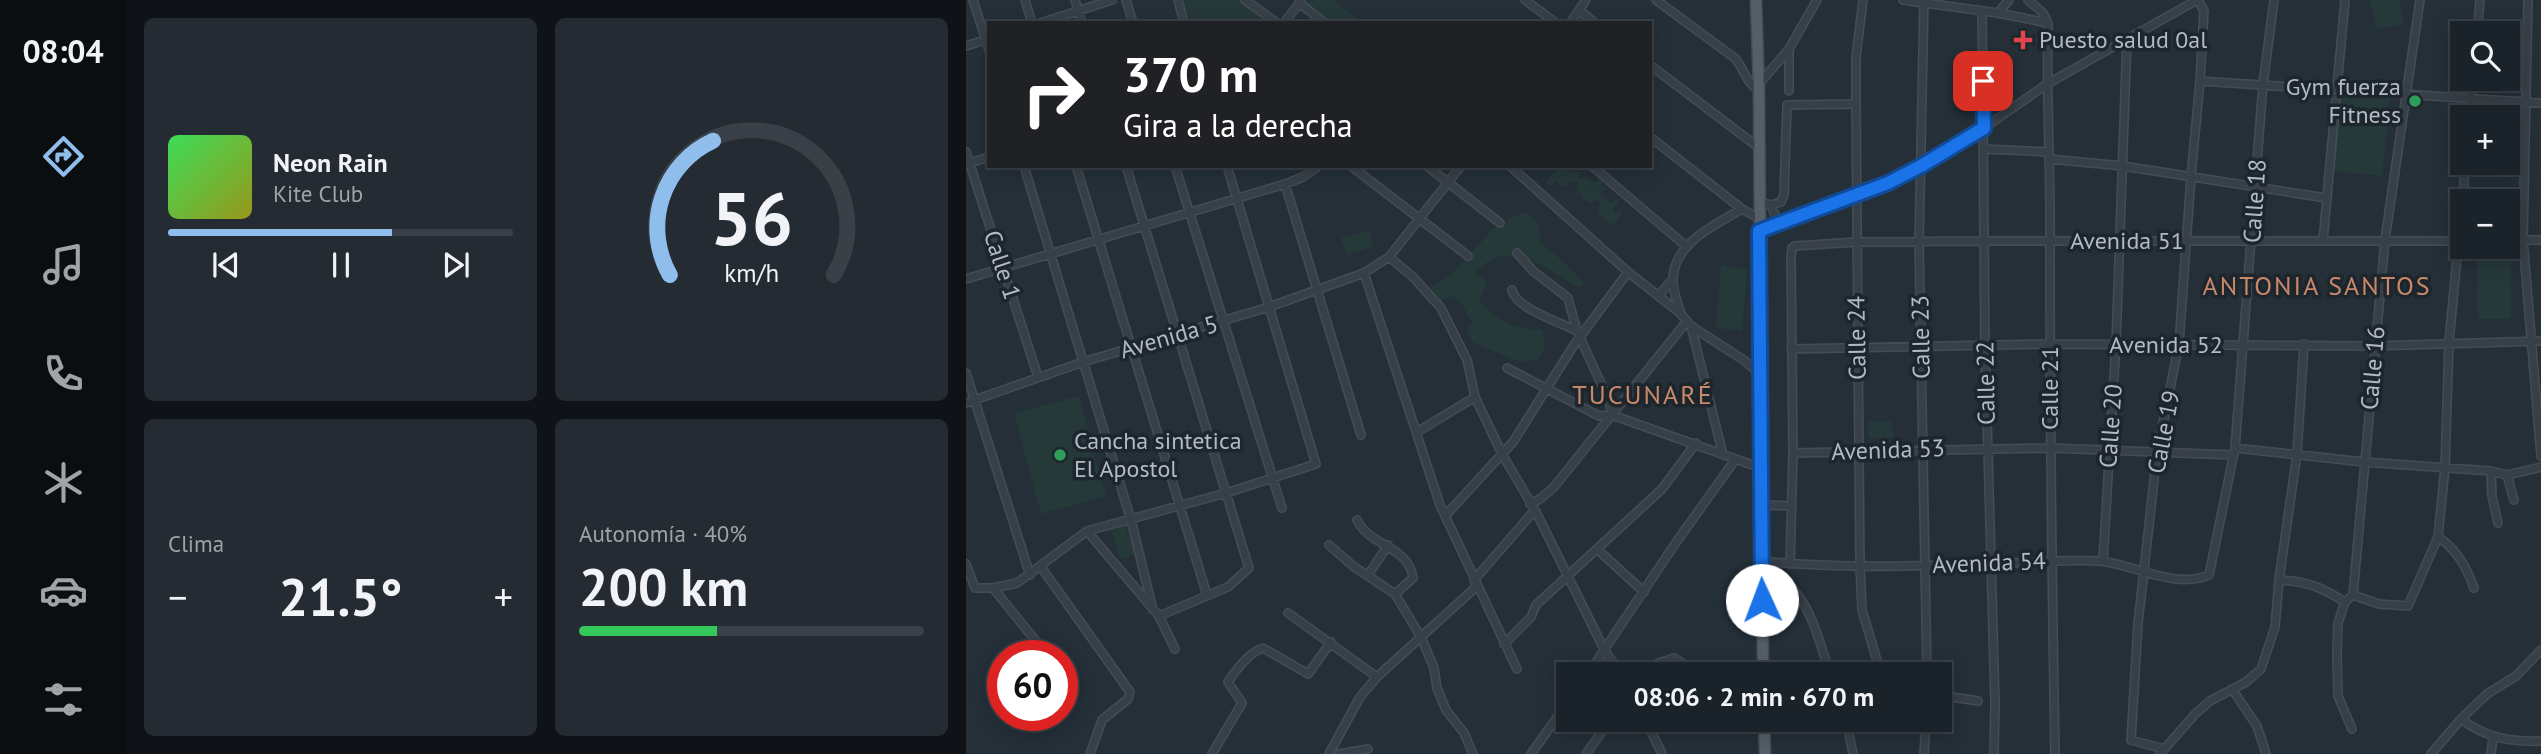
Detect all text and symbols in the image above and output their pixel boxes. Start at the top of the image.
map controls [2450,21,2520,259]
button: search [2450,21,2520,91]
place label: Puesto salud 0al [2039,24,2207,55]
text: 08:04 [22,30,104,72]
marker: Puesto salud 0al [2013,30,2033,50]
text: 370 m [1123,42,1258,106]
icon: right [1008,49,1099,140]
pin [1953,51,2013,111]
icon: arrive [1964,62,2002,100]
place label: Gym fuerza Fitness [2286,71,2401,130]
marker: Gym fuerza Fitness [2407,93,2423,109]
text: Gira a la derecha [1123,104,1353,146]
button: + [2450,105,2520,175]
icon: directions [39,132,88,181]
text: Neon Rain [273,146,388,179]
street label: Calle 18 [2236,158,2273,244]
text: 56 [710,172,793,266]
text: Kite Club [273,179,363,208]
button: − [2450,189,2520,259]
street label: Avenida 51 [2070,225,2184,256]
street label: Calle 1 [977,226,1028,303]
icon: music [39,240,88,289]
icon: previous [207,246,245,284]
icon: pause [322,246,360,284]
icon: next [437,246,475,284]
text: km/h [724,257,779,289]
district label: ANTONIA SANTOS [2202,269,2432,302]
street label: Calle 23 [1904,295,1937,379]
street label: Calle 24 [1840,296,1873,380]
street label: Avenida 5 [1116,308,1221,365]
street label: Calle 16 [2353,325,2392,411]
street label: Avenida 52 [2109,329,2223,360]
street label: Calle 22 [1969,341,2002,425]
street label: Calle 21 [2034,346,2065,430]
icon: phone [39,349,88,398]
district label: TUCUNARÉ [1572,378,1714,411]
street label: Calle 20 [2092,383,2129,469]
street label: Calle 19 [2140,388,2187,476]
place label: Cancha sintetica El Apostol [1074,425,1242,484]
street label: Avenida 53 [1831,432,1945,467]
marker: Cancha sintetica El Apostol [1052,447,1068,463]
icon: climate [39,458,88,507]
text: Autonomía · 40% [579,519,747,548]
text: Clima [168,529,224,558]
street label: Avenida 54 [1932,545,2046,580]
text: 200 km [579,553,748,620]
text: 21.5° [279,563,402,630]
position arrow [1725,563,1799,637]
icon: car [39,566,88,615]
text: − [168,572,187,621]
text: + [494,572,513,621]
speed limit sign: 60 [987,640,1078,731]
icon: filters [39,675,88,724]
text: 08:06 · 2 min · 670 m [1634,680,1874,713]

